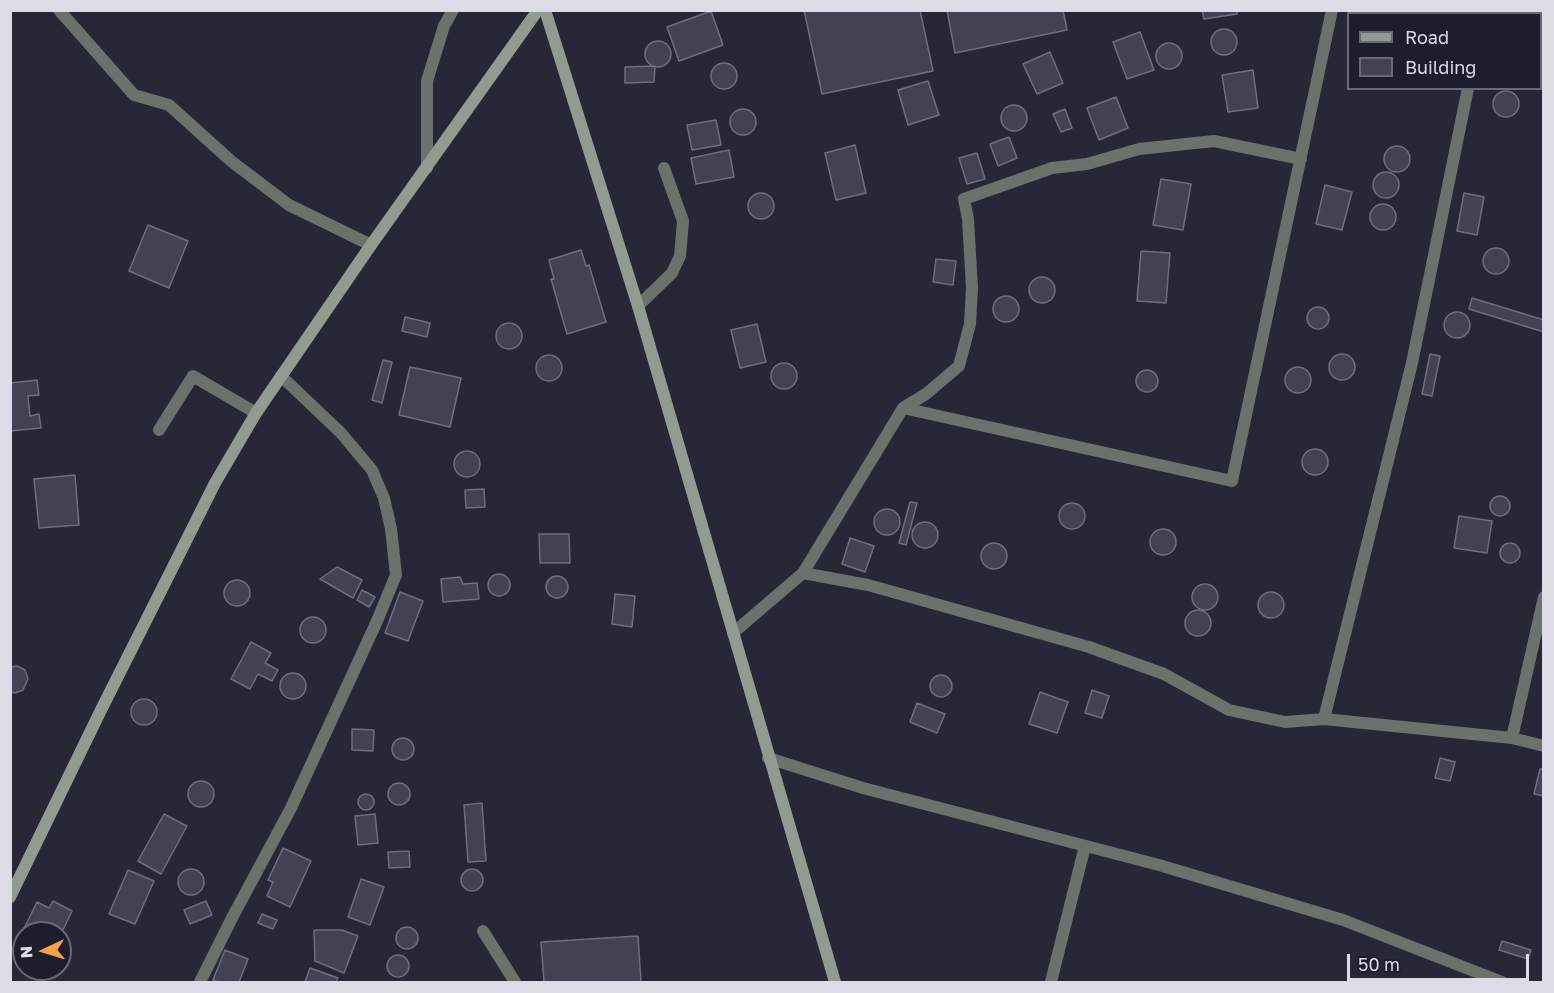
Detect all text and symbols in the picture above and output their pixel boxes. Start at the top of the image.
legend [1347,12,1542,90]
text: Road [1405,26,1449,48]
text: Building [1405,56,1476,78]
north arrow [12,921,72,981]
scale bar [1350,942,1532,980]
text: N [16,945,36,959]
text: 50 m [1358,953,1400,975]

